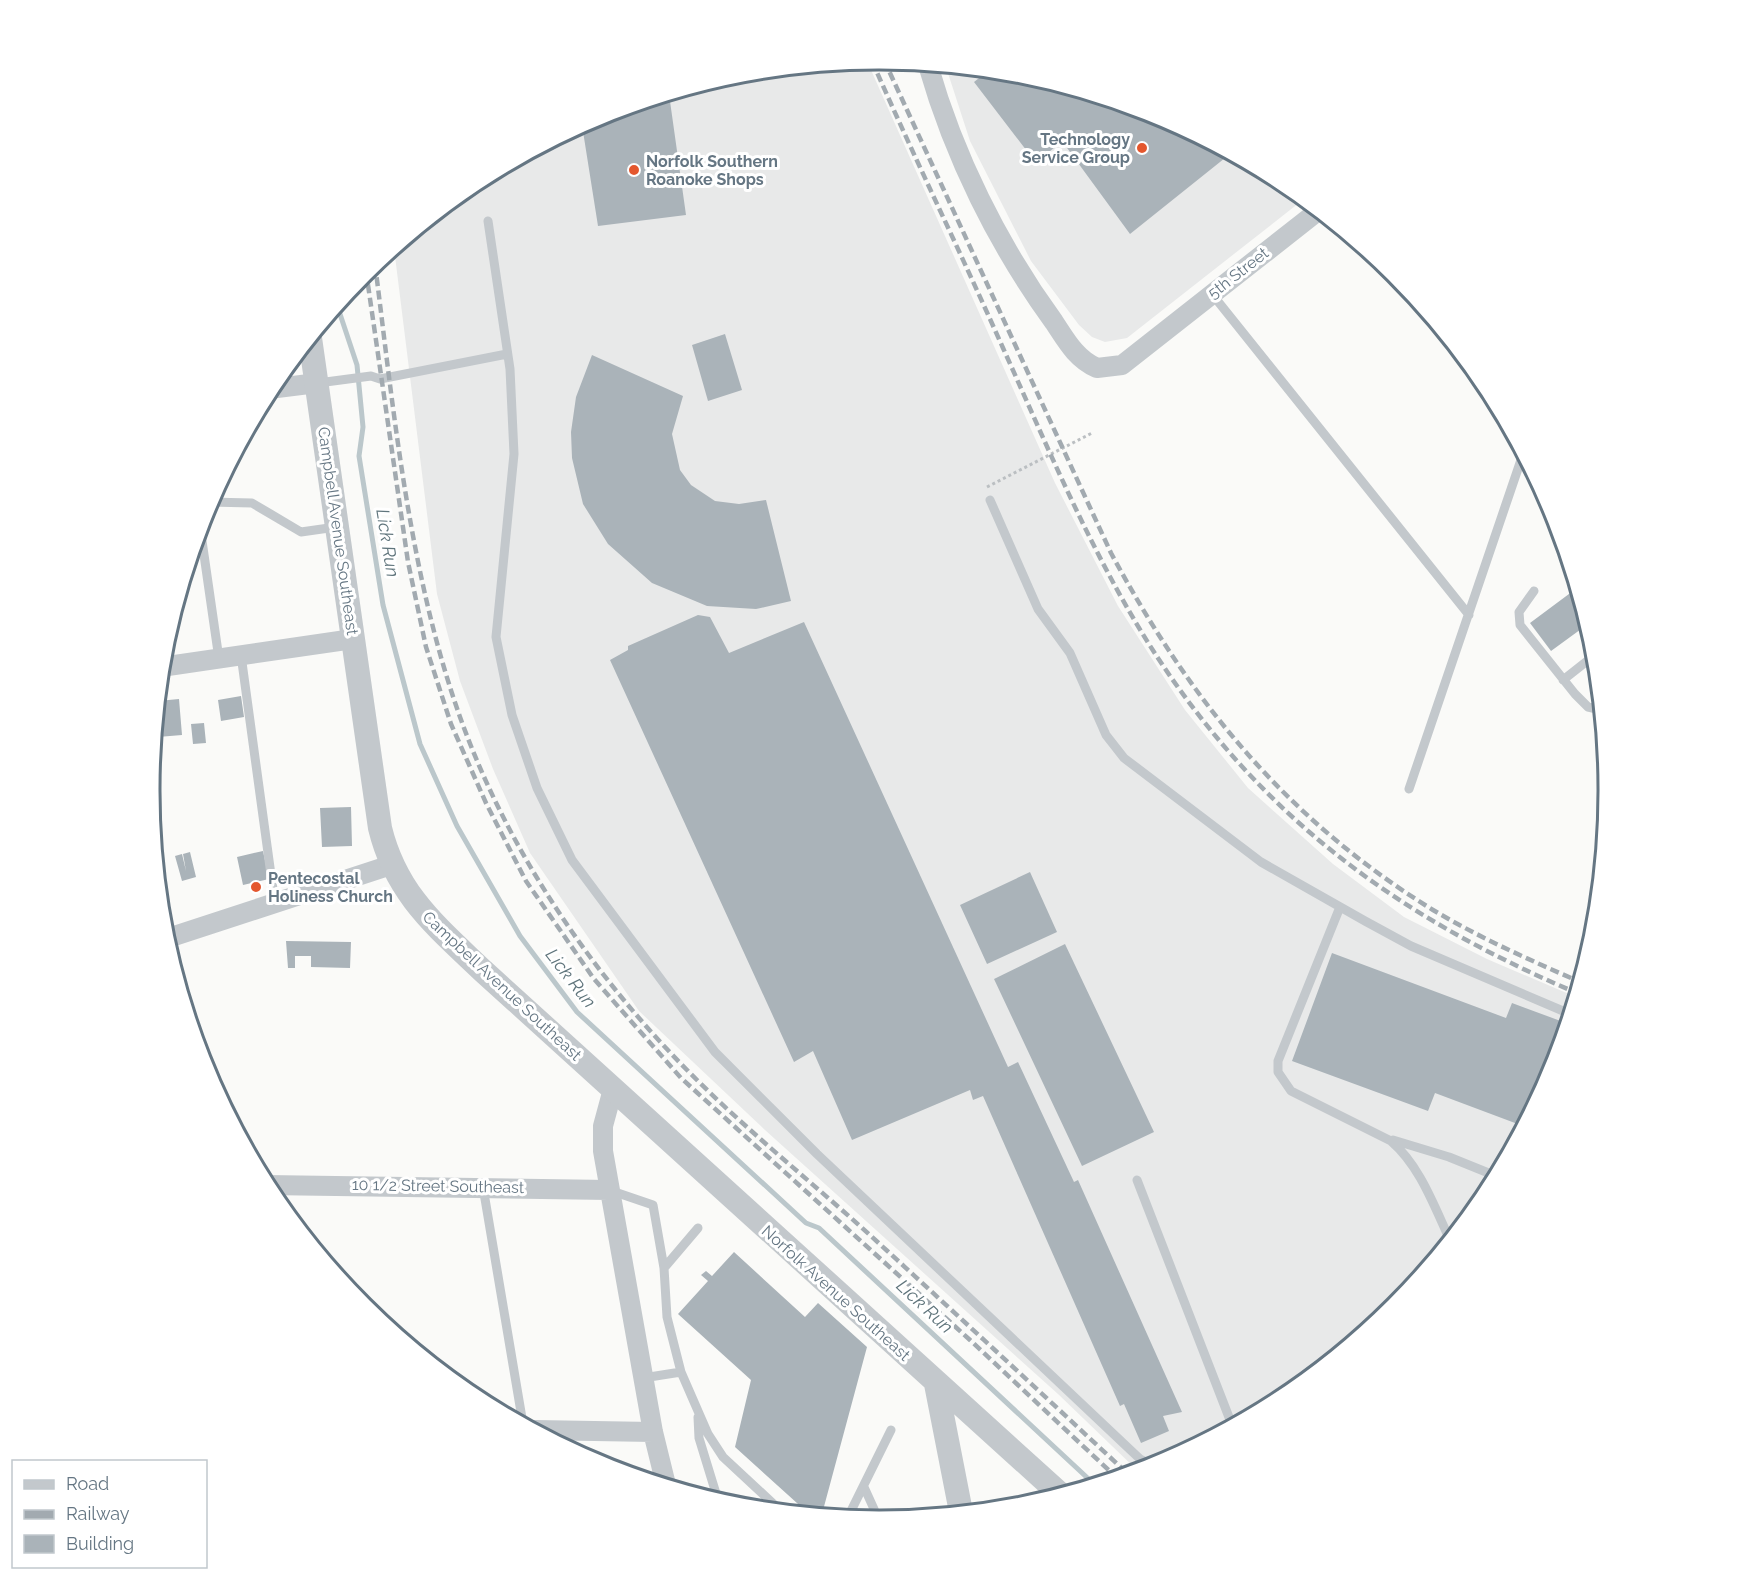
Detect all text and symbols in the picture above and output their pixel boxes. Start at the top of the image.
place label: Technology Service Group [1022,130,1130,167]
marker: Technology Service Group [1135,141,1149,155]
place label: Norfolk Southern Roanoke Shops [646,152,778,189]
marker: Norfolk Southern Roanoke Shops [627,163,641,177]
street label: 5th Street [1204,243,1273,303]
street label: Campbell Avenue Southeast [314,426,362,637]
water label: Lick Run [372,507,404,579]
place label: Pentecostal Holiness Church [268,869,393,906]
marker: Pentecostal Holiness Church [249,880,263,894]
street label: Campbell Avenue Southeast [419,907,586,1065]
water label: Lick Run [542,944,600,1012]
street label: 10 1/2 Street Southeast [352,1175,525,1197]
street label: Norfolk Avenue Southeast [758,1221,915,1365]
water label: Lick Run [893,1275,957,1337]
legend [12,1460,207,1568]
text: Road [66,1473,109,1494]
text: Railway [66,1503,130,1524]
text: Building [66,1533,134,1554]

